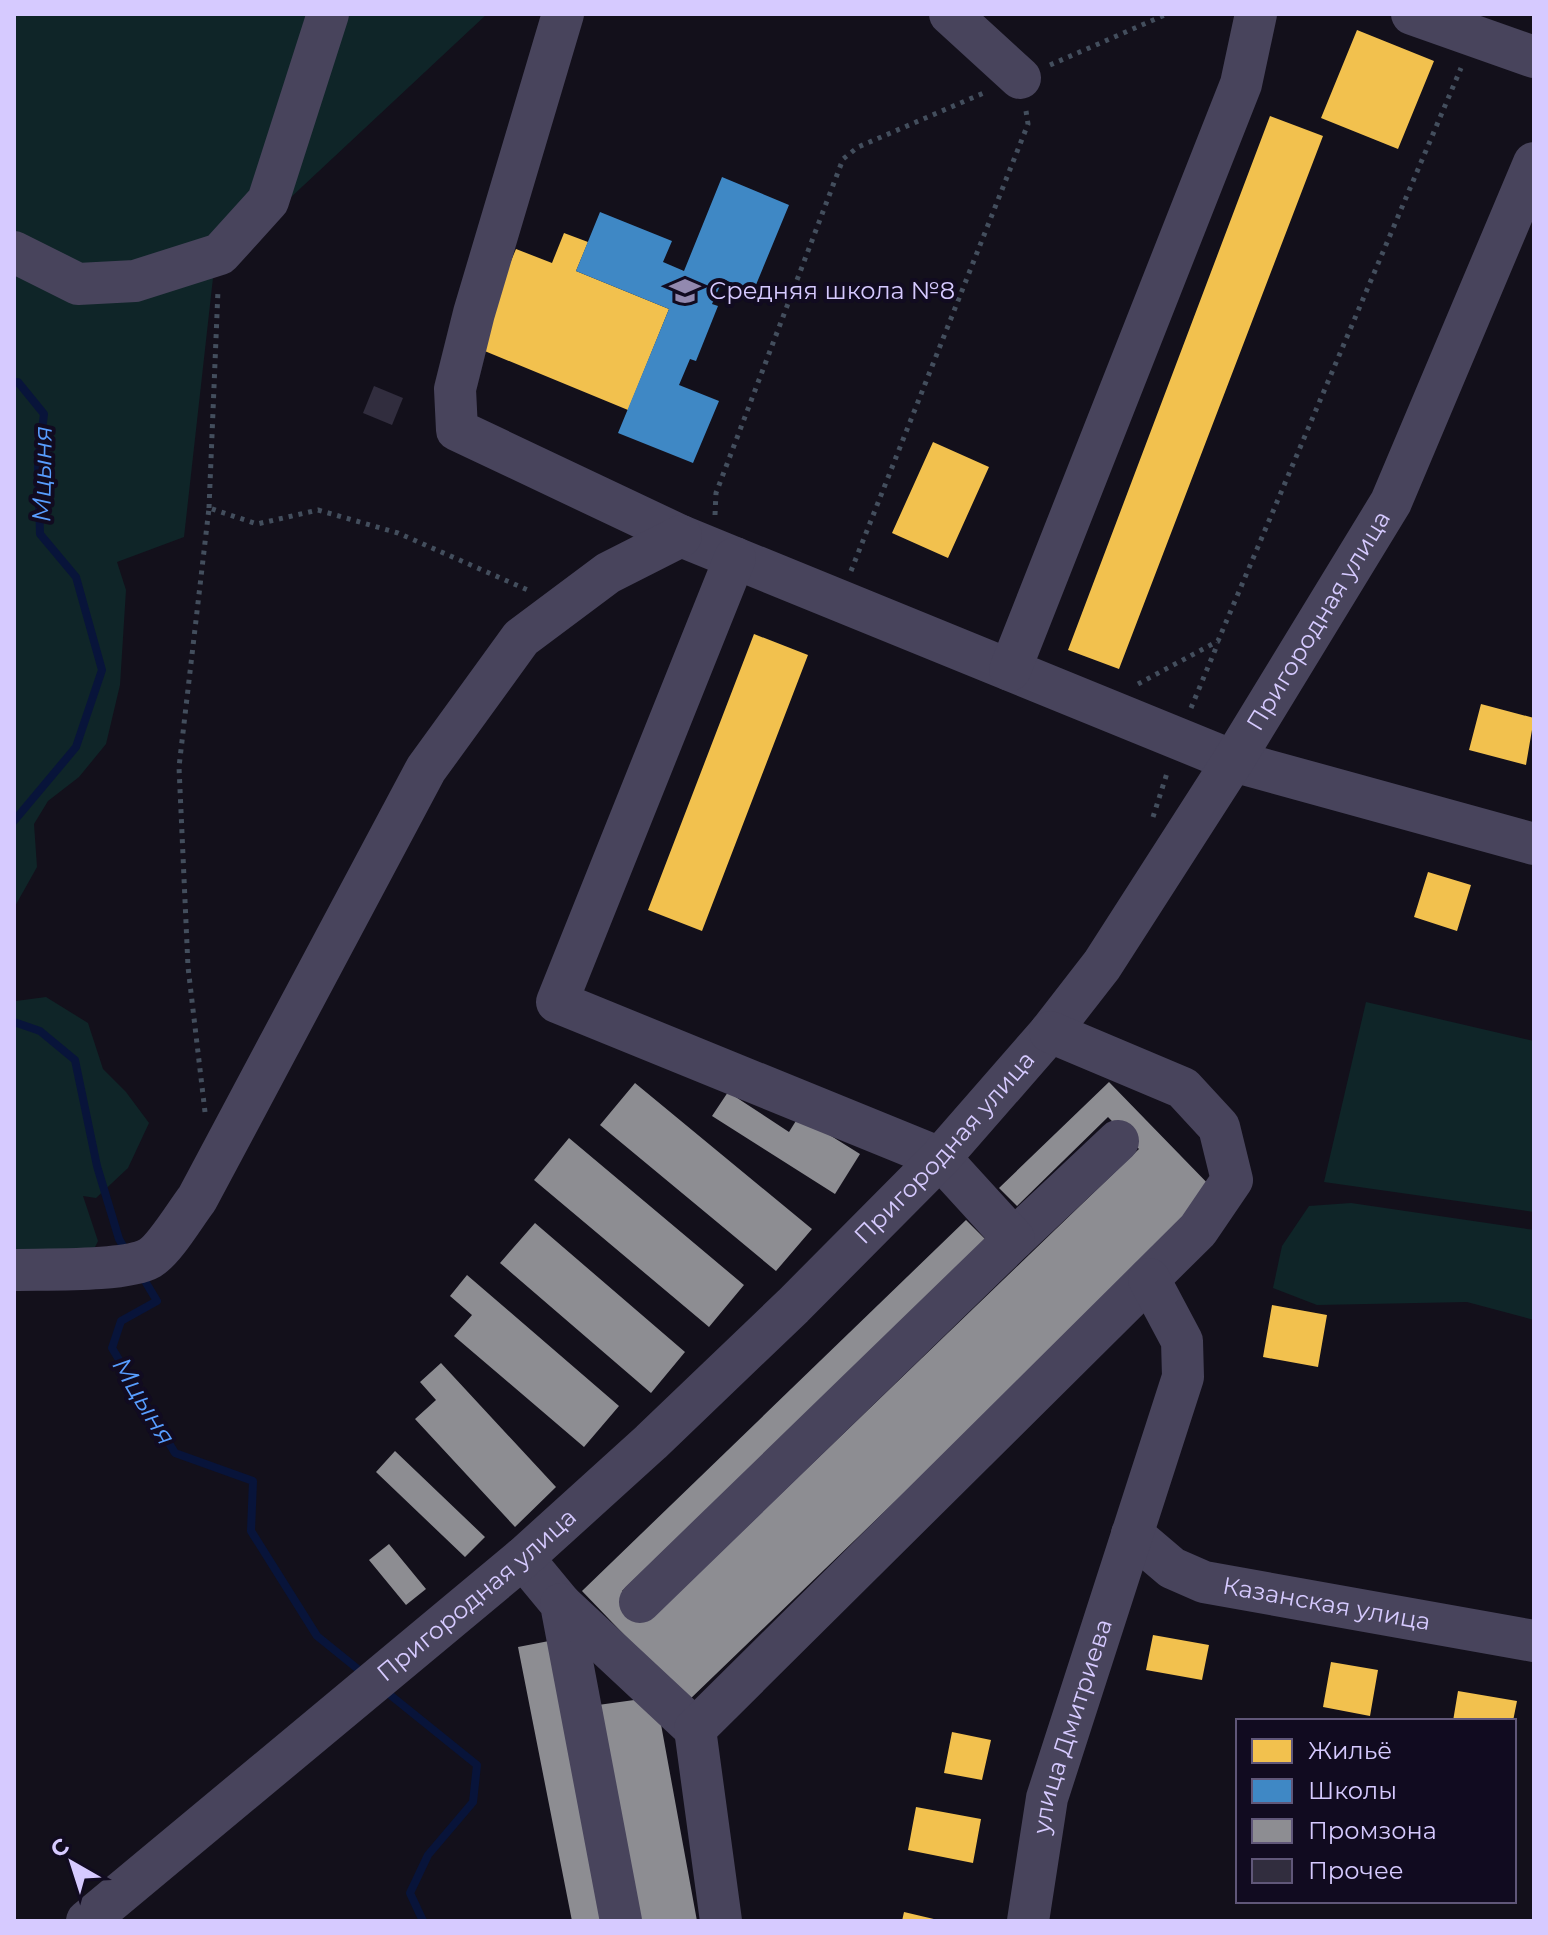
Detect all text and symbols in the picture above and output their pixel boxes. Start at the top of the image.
school or university icon: Средняя школа №8 [668,274,702,308]
place label: Средняя школа №8 [709,276,955,305]
water label: Мцыня [25,425,59,523]
street label: Пригородная улица [1240,505,1396,736]
street label: Пригородная улица [848,1045,1041,1250]
water label: Мцыня [105,1351,183,1451]
street label: Пригородная улица [371,1502,582,1687]
street label: Казанская улица [1221,1571,1433,1636]
street label: улица Дмитриева [1026,1615,1118,1837]
legend [1236,1719,1516,1903]
text: Жильё [1308,1736,1392,1765]
text: Школы [1308,1776,1397,1805]
text: Промзона [1308,1816,1437,1845]
north arrow [32,1823,112,1903]
text: С [45,1832,74,1863]
text: Прочее [1308,1856,1404,1885]

